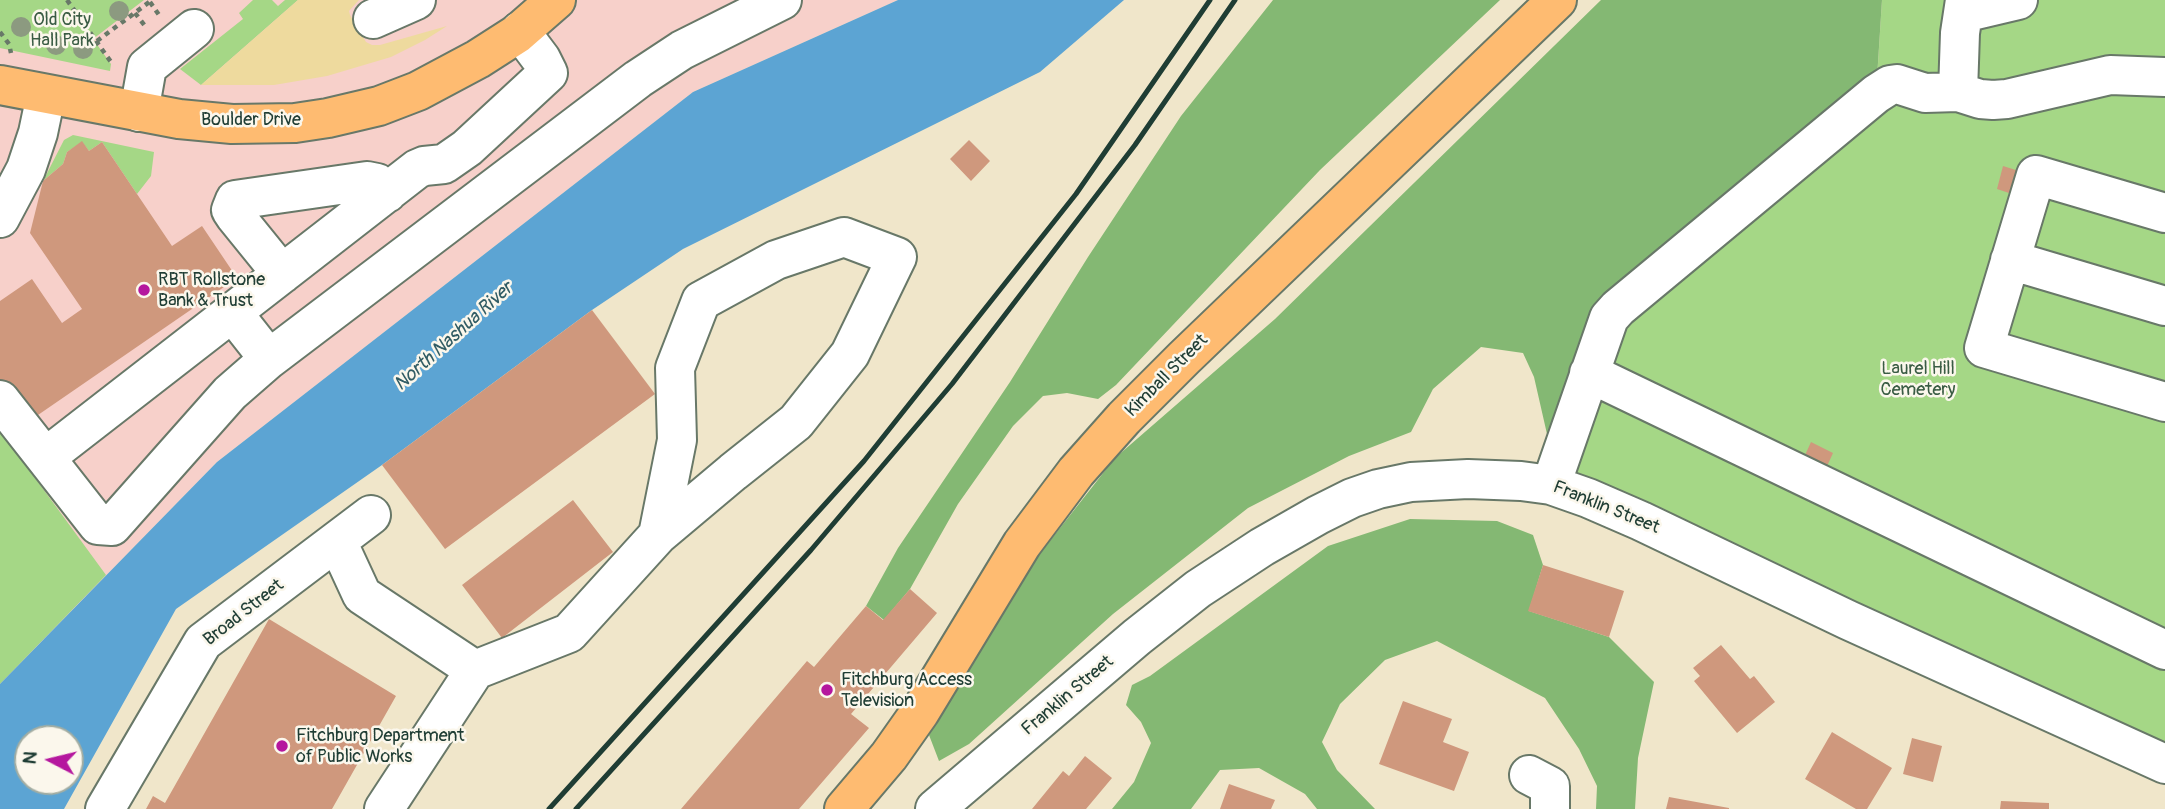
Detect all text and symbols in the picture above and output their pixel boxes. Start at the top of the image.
park label: Old City Hall Park [30,9,94,52]
street label: Boulder Drive [201,109,301,131]
place label: RBT Rollstone Bank & Trust [158,269,265,312]
water label: North Nashua River [390,278,518,396]
marker: RBT Rollstone Bank & Trust [136,282,152,298]
street label: Kimball Street [1121,330,1213,422]
park label: Laurel Hill Cemetery [1881,358,1955,400]
street label: Franklin Street [1550,477,1662,539]
street label: Broad Street [200,575,288,651]
street label: Franklin Street [1018,651,1118,741]
place label: Fitchburg Access Television [841,669,972,712]
marker: Fitchburg Access Television [819,682,835,698]
north arrow [14,725,84,795]
place label: Fitchburg Department of Public Works [296,725,465,768]
marker: Fitchburg Department of Public Works [274,738,290,754]
text: N [17,750,43,766]

